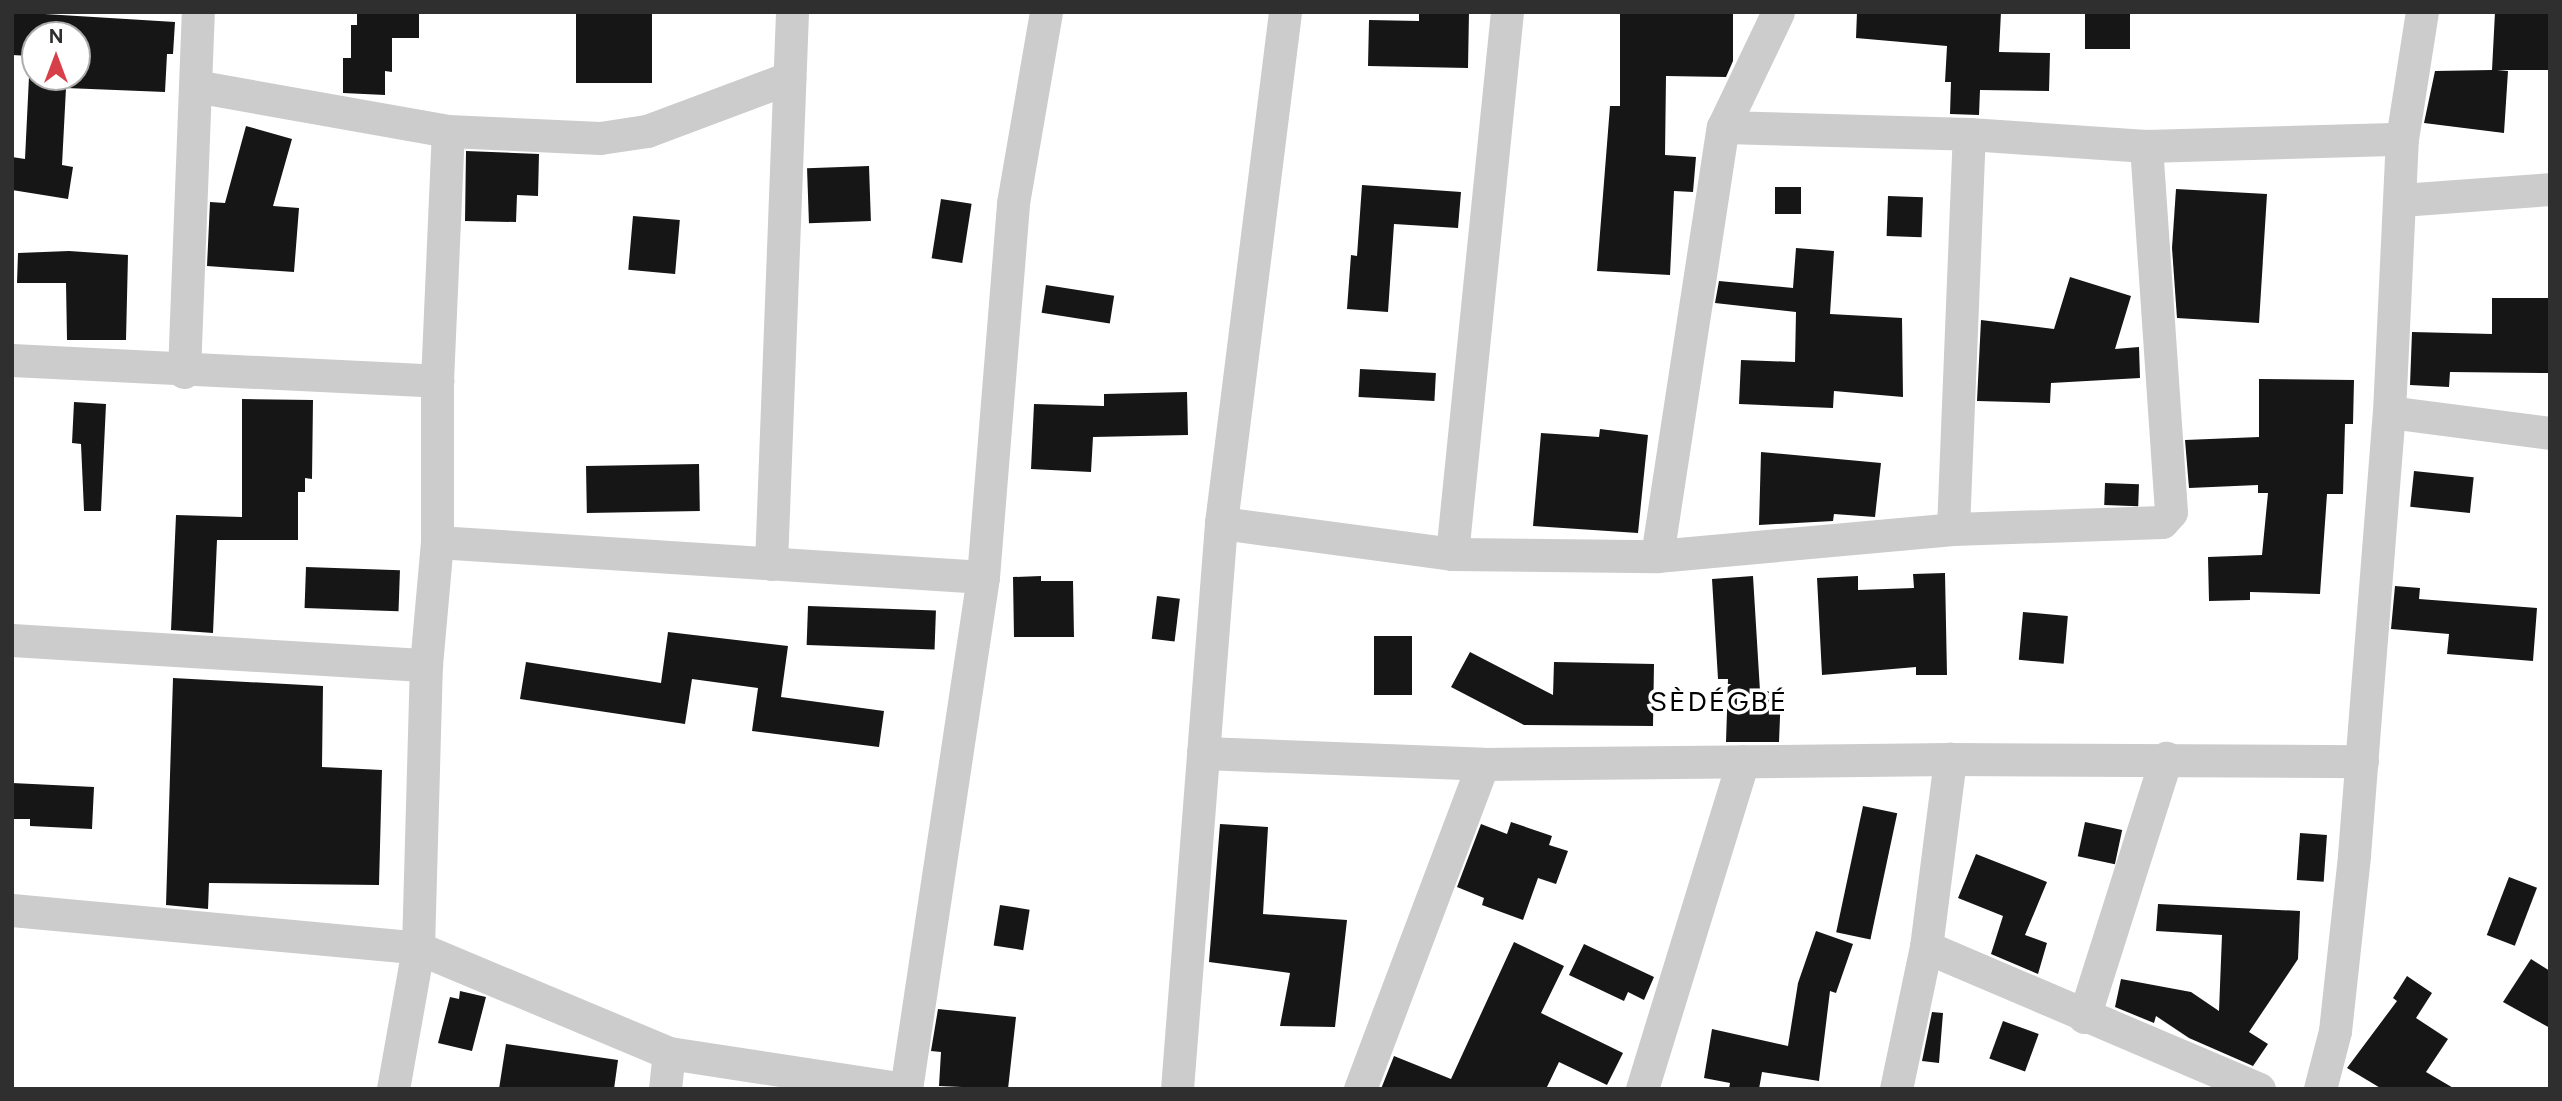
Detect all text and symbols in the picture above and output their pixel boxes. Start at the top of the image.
north arrow [21,21,91,91]
text: N [49,25,63,48]
district label: SÈDÉGBÉ [1651,684,1787,718]

